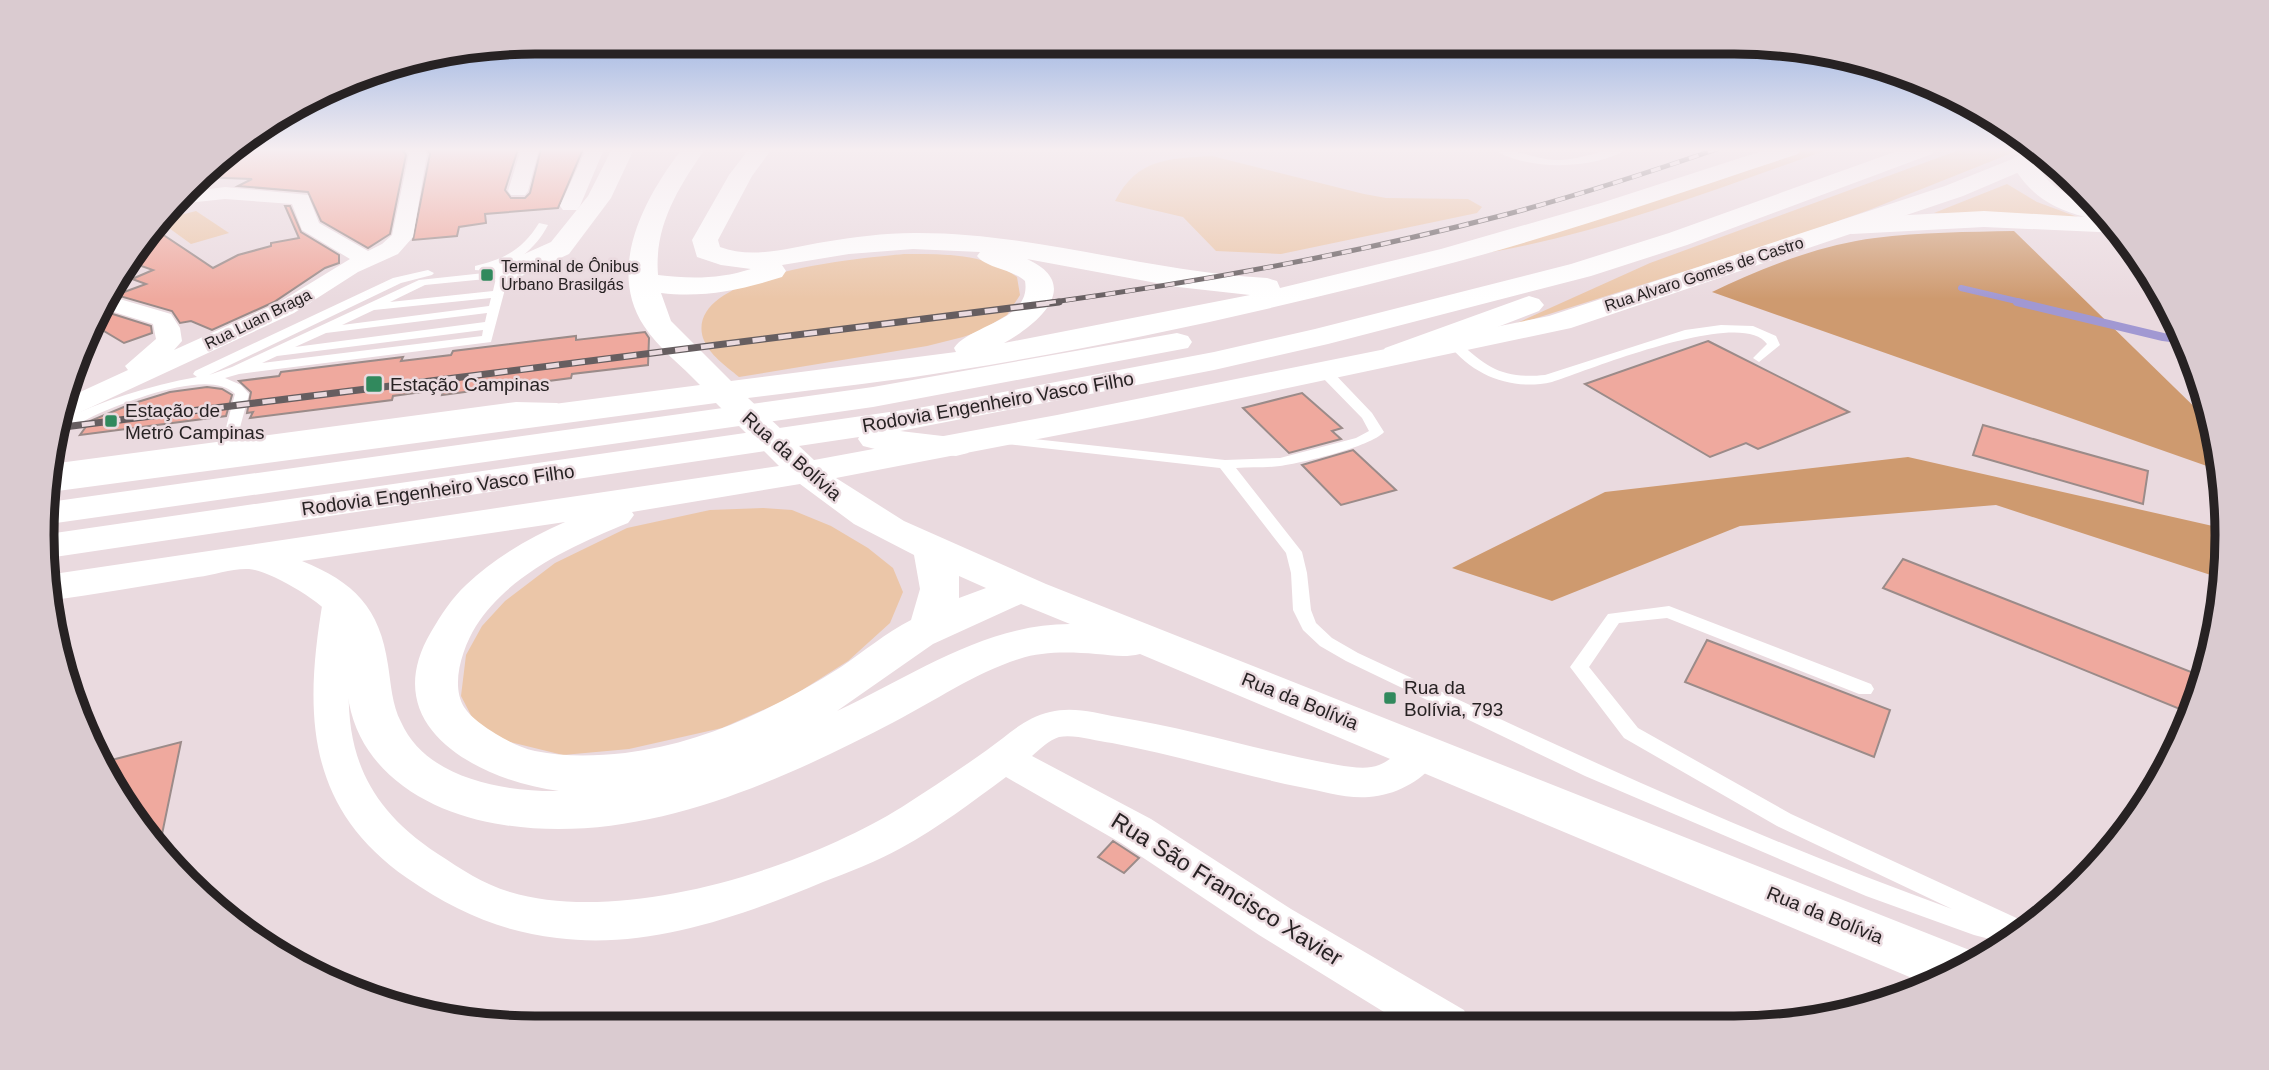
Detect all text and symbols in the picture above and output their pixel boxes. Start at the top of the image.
street label: Rua Alvaro Gomes de Castro [1602,234,1806,314]
place label: Terminal de Ônibus Urbano Brasilgás [501,257,639,293]
marker: Terminal de Ônibus Urbano Brasilgás [479,267,495,283]
street label: Rua Luan Braga [202,286,314,352]
street label: Rodovia Engenheiro Vasco Filho [861,368,1135,436]
marker: Estação Campinas [364,374,384,394]
place label: Estação Campinas [390,374,549,395]
place label: Estação de Metrô Campinas [125,400,264,443]
street label: Rua da Bolívia [738,408,846,505]
marker: Estação de Metrô Campinas [103,413,119,429]
street label: Rodovia Engenheiro Vasco Filho [300,460,576,520]
street label: Rua da Bolívia [1239,668,1362,734]
place label: Rua da Bolívia, 793 [1404,677,1503,720]
marker: Rua da Bolívia, 793 [1382,690,1398,706]
street label: Rua São Francisco Xavier [1107,807,1347,971]
street label: Rua da Bolívia [1764,882,1887,948]

